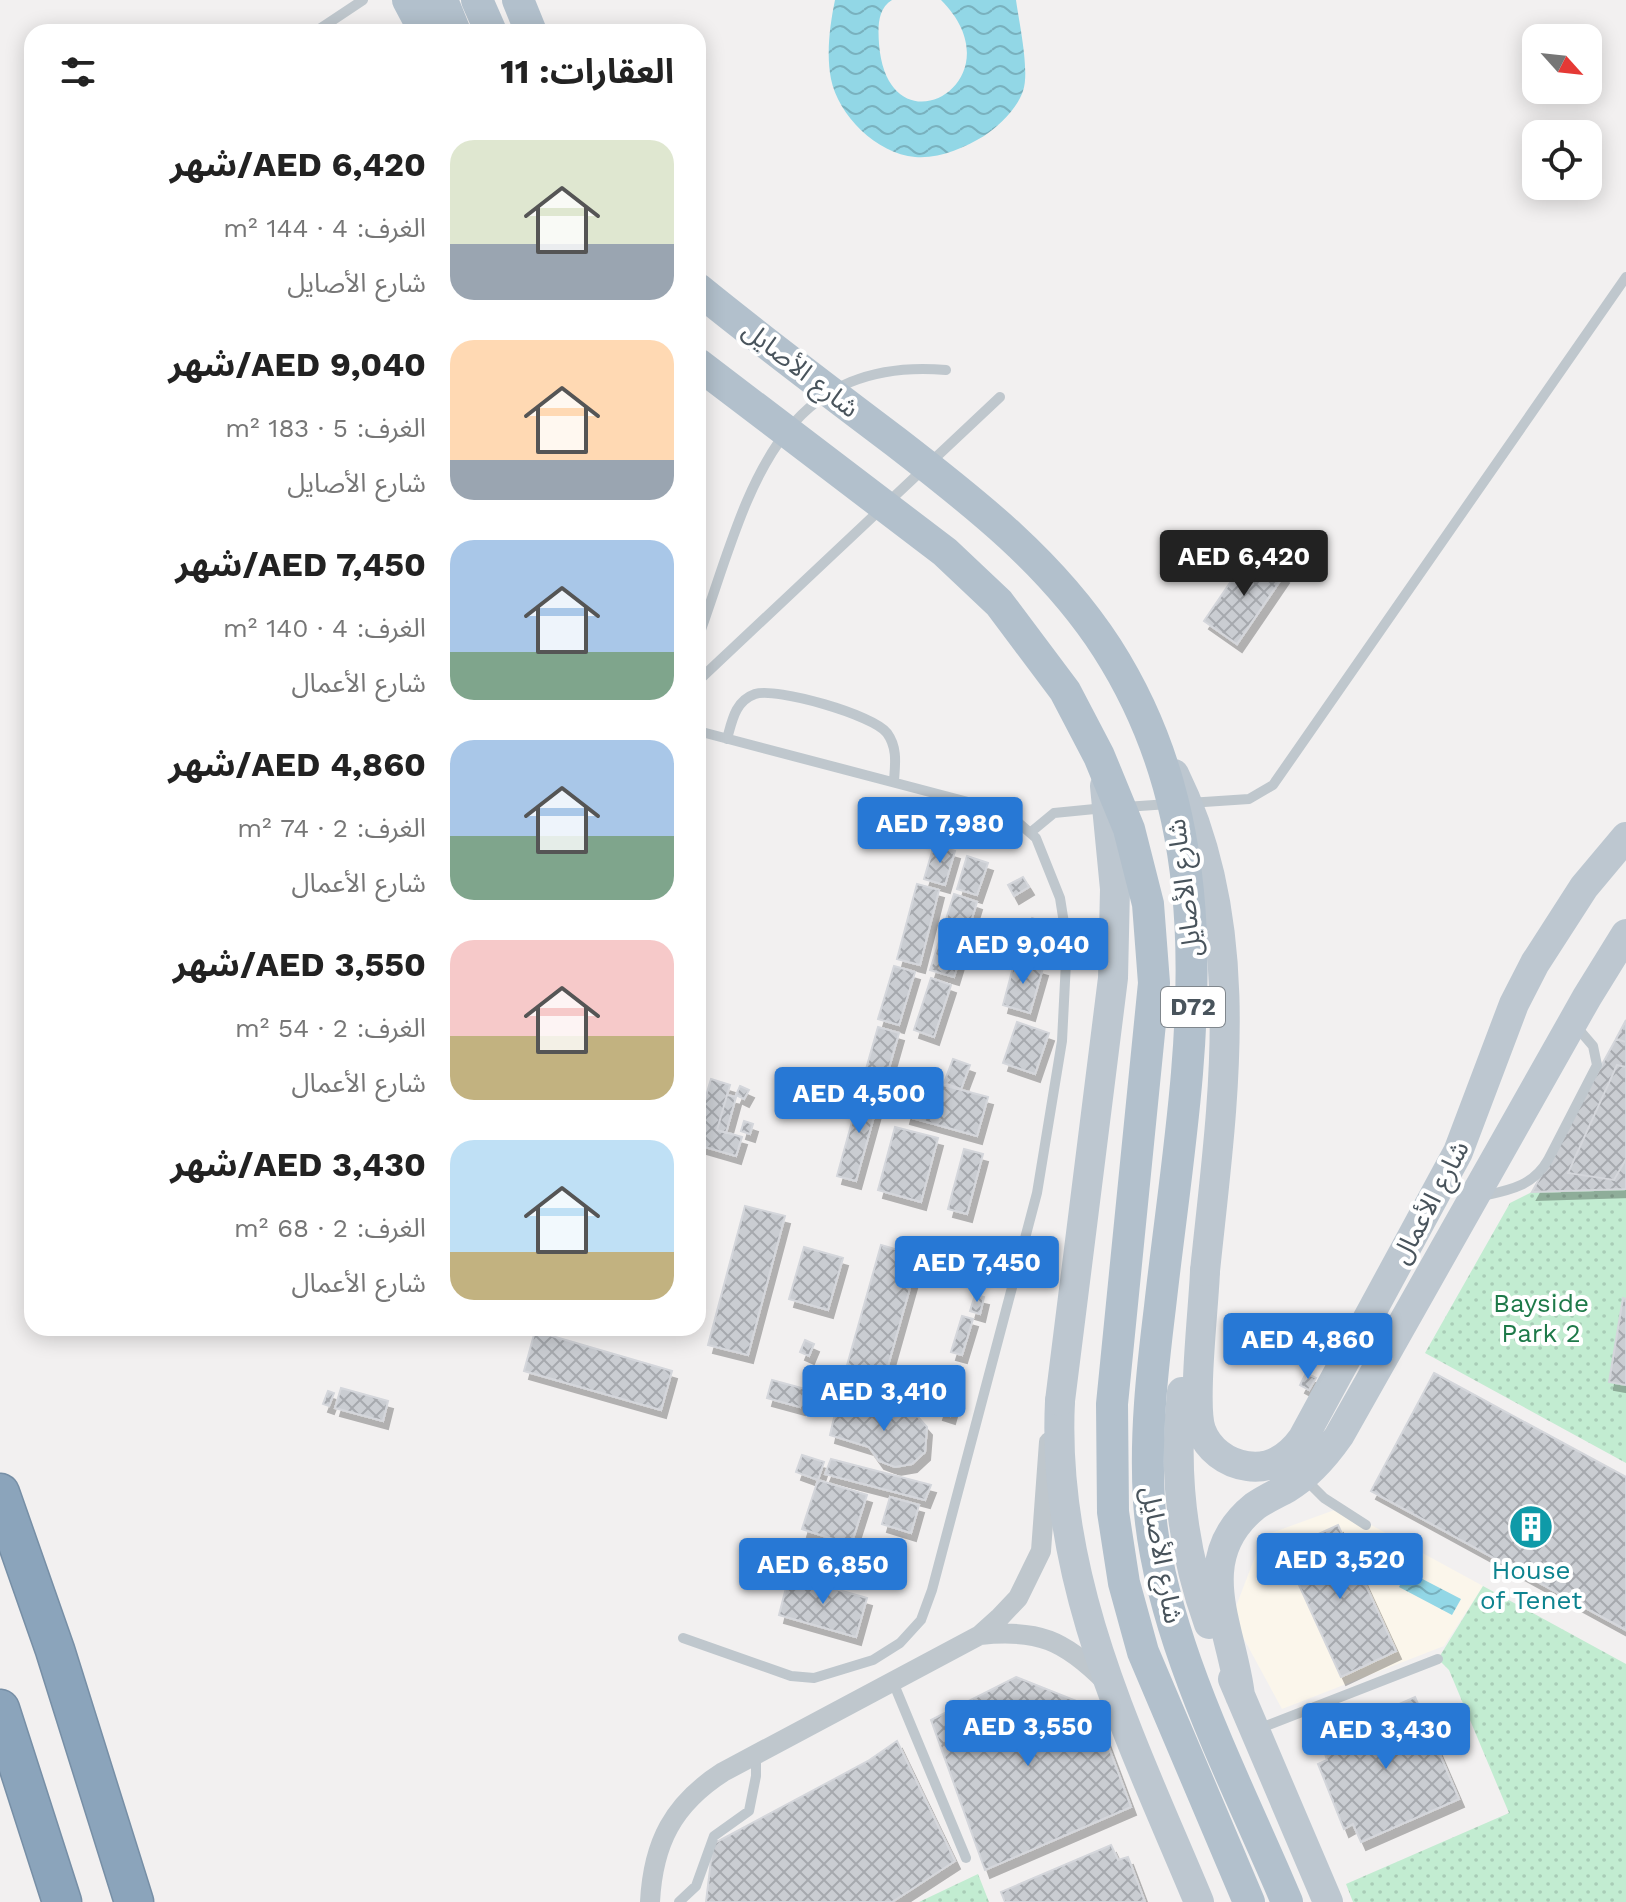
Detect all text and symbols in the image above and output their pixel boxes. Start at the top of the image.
north arrow [1522,24,1602,104]
map controls [1522,24,1602,200]
icon: filters [56,50,100,94]
text: العقارات: 11 [500,51,674,91]
button: locate [1522,120,1602,200]
text: AED 6,420/شهر [170,144,426,184]
icon: home [514,172,610,268]
text: الغرف: 4 · 144 m² [223,213,426,243]
text: شارع الأصايل [287,268,426,298]
street label: شارع الأصايل [735,314,865,427]
text: AED 9,040/شهر [168,344,426,384]
icon: home [514,372,610,468]
text: الغرف: 5 · 183 m² [225,413,426,443]
text: شارع الأصايل [287,468,426,498]
pin: AED 6,420 [1152,530,1336,598]
text: AED 6,420 [1178,541,1310,571]
text: AED 7,450/شهر [175,544,426,584]
icon: home [514,572,610,668]
text: الغرف: 4 · 140 m² [223,613,426,643]
text: شارع الأعمال [291,668,426,698]
text: AED 4,860/شهر [169,744,426,784]
icon: home [514,772,610,868]
pin: AED 7,980 [848,797,1032,865]
text: AED 7,980 [876,808,1004,838]
text: الغرف: 2 · 74 m² [237,813,426,843]
street label: شارع الأصايل [1161,817,1211,959]
text: شارع الأعمال [291,868,426,898]
pin: AED 9,040 [931,918,1115,986]
text: AED 9,040 [956,929,1090,959]
text: AED 3,550/شهر [173,944,426,984]
icon: home [514,972,610,1068]
road number: D72 [1161,987,1225,1027]
text: الغرف: 2 · 54 m² [235,1013,426,1043]
pin: AED 4,500 [767,1067,951,1135]
text: شارع الأعمال [291,1068,426,1098]
text: AED 4,500 [793,1078,925,1108]
street label: شارع الأعمال [1385,1136,1478,1270]
text: AED 3,430/شهر [171,1144,426,1184]
icon: home [514,1172,610,1268]
text: الغرف: 2 · 68 m² [234,1213,426,1243]
pin: AED 7,450 [885,1236,1069,1304]
text: AED 7,450 [913,1247,1041,1277]
text: شارع الأعمال [291,1268,426,1298]
park label: Bayside Park 2 [1493,1288,1589,1348]
pin: AED 4,860 [1216,1313,1400,1381]
text: AED 4,860 [1241,1324,1375,1354]
pin: AED 3,410 [792,1365,976,1433]
text: AED 3,410 [820,1376,948,1406]
street label: شارع الأصايل [1131,1484,1189,1627]
building icon: House of Tenet [1507,1503,1555,1551]
pin: AED 3,520 [1248,1533,1432,1601]
pin: AED 6,850 [731,1538,915,1606]
text: AED 3,520 [1275,1544,1405,1574]
text: AED 6,850 [757,1549,889,1579]
place label: House of Tenet [1480,1555,1582,1615]
pin: AED 3,550 [936,1700,1120,1768]
pin: AED 3,430 [1294,1703,1478,1771]
text: AED 3,550 [963,1711,1093,1741]
text: AED 3,430 [1320,1714,1452,1744]

